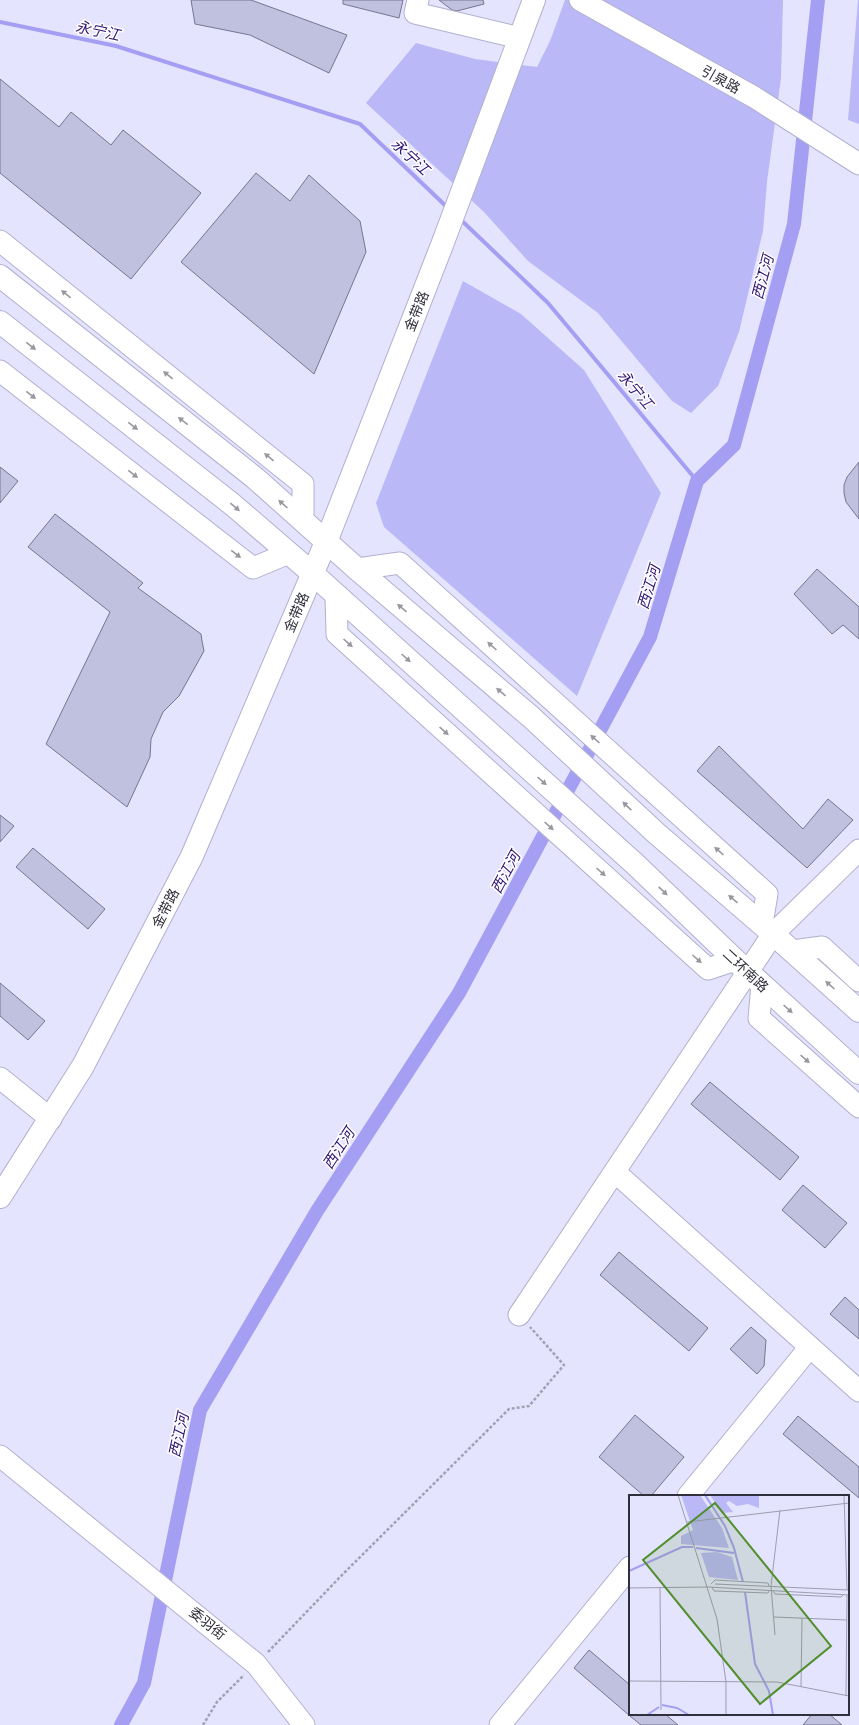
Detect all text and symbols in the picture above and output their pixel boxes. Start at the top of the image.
water label: 永宁江 [74,17,124,44]
street label: 引泉路 [699,61,743,97]
water label: 永宁江 [388,134,435,179]
water label: 西江河 [747,250,777,301]
street label: 金带路 [400,288,432,334]
one-way arrow [61,290,72,298]
one-way arrow [25,342,36,350]
water label: 永宁江 [615,366,659,414]
one-way arrow [162,371,173,380]
one-way arrow [25,390,36,399]
one-way arrow [177,417,188,425]
one-way arrow [127,422,138,431]
one-way arrow [264,452,275,461]
one-way arrow [128,470,139,479]
one-way arrow [278,499,288,508]
one-way arrow [230,502,240,511]
one-way arrow [230,550,241,559]
water label: 西江河 [633,560,664,611]
street label: 金带路 [280,589,312,635]
one-way arrow [397,603,407,612]
one-way arrow [342,639,353,648]
one-way arrow [487,641,497,650]
one-way arrow [401,653,411,663]
one-way arrow [496,687,506,697]
one-way arrow [439,726,449,735]
one-way arrow [590,735,601,744]
one-way arrow [537,776,548,785]
one-way arrow [622,802,632,811]
one-way arrow [544,821,554,830]
water label: 西江河 [486,845,525,896]
one-way arrow [714,846,724,855]
one-way arrow [596,867,606,877]
street label: 金带路 [148,885,182,931]
one-way arrow [658,886,668,896]
one-way arrow [727,894,738,903]
street label: 二环南路 [720,945,772,995]
one-way arrow [692,955,703,964]
one-way arrow [825,980,835,990]
one-way arrow [783,1004,793,1014]
one-way arrow [801,1054,810,1063]
water label: 西江河 [318,1122,359,1172]
water label: 西江河 [165,1408,192,1459]
inset map [629,1495,849,1715]
street label: 委羽街 [186,1603,230,1643]

